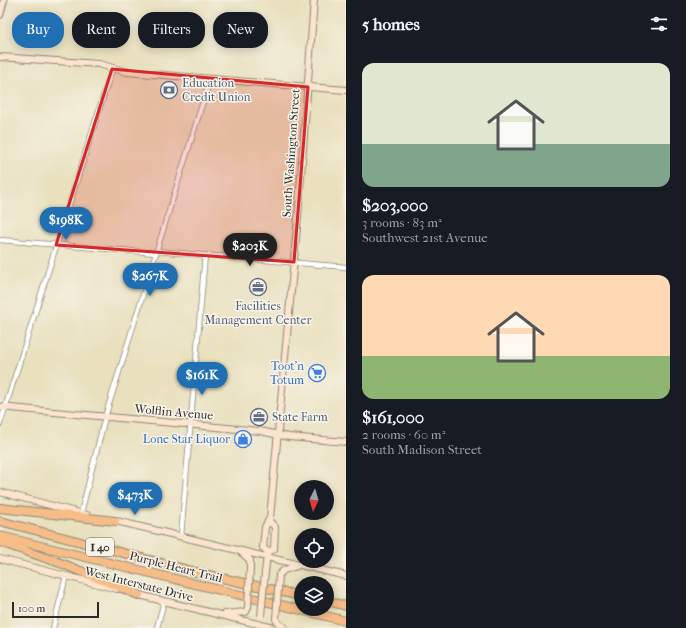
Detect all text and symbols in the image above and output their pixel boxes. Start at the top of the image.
chip: Buy [12,12,64,48]
chip: Rent [72,12,130,48]
chip: Filters [138,12,205,48]
chip: New [213,12,268,48]
icon: filters [648,13,670,35]
text: 5 homes [362,14,420,34]
place label: Education Credit Union [182,76,251,104]
bank icon: Education Credit Union [159,80,179,100]
street label: South Washington Street [280,88,303,218]
icon: home [480,89,552,161]
text: $203,000 [362,195,428,215]
pin: $198K [38,207,94,241]
text: $198K [49,212,83,227]
text: 3 rooms · 83 m² [362,215,442,230]
text: Southwest 21st Avenue [362,230,488,245]
pin: $203K [222,233,278,267]
text: $203K [232,238,268,253]
pin: $267K [122,263,178,297]
text: $267K [132,268,168,283]
office icon: Facilities Management Center [248,277,268,297]
place label: Facilities Management Center [204,299,312,327]
icon: home [480,301,552,373]
place label: Toot'n Totum [270,359,304,387]
pin: $161K [174,362,230,396]
supermarket icon: Toot'n Totum [307,363,327,383]
text: $161K [186,367,218,382]
street label: Wolflin Avenue [133,401,214,422]
office icon: State Farm [249,407,269,427]
text: $161,000 [362,407,424,427]
place label: State Farm [272,410,328,424]
text: 2 rooms · 60 m² [362,427,445,442]
shop icon: Lone Star Liquor [233,429,253,449]
place label: Lone Star Liquor [143,432,231,446]
text: South Madison Street [362,442,482,457]
north arrow [294,480,334,520]
map controls [294,480,334,616]
pin: $473K [107,482,163,516]
text: $473K [117,487,153,502]
button: locate [294,528,334,568]
road number: I 40 [86,538,114,556]
street label: Purple Heart Trail [128,549,225,585]
street label: West Interstate Drive [82,563,195,604]
button: layers [294,576,334,616]
scale bar [12,600,99,619]
text: 100 m [18,602,46,615]

